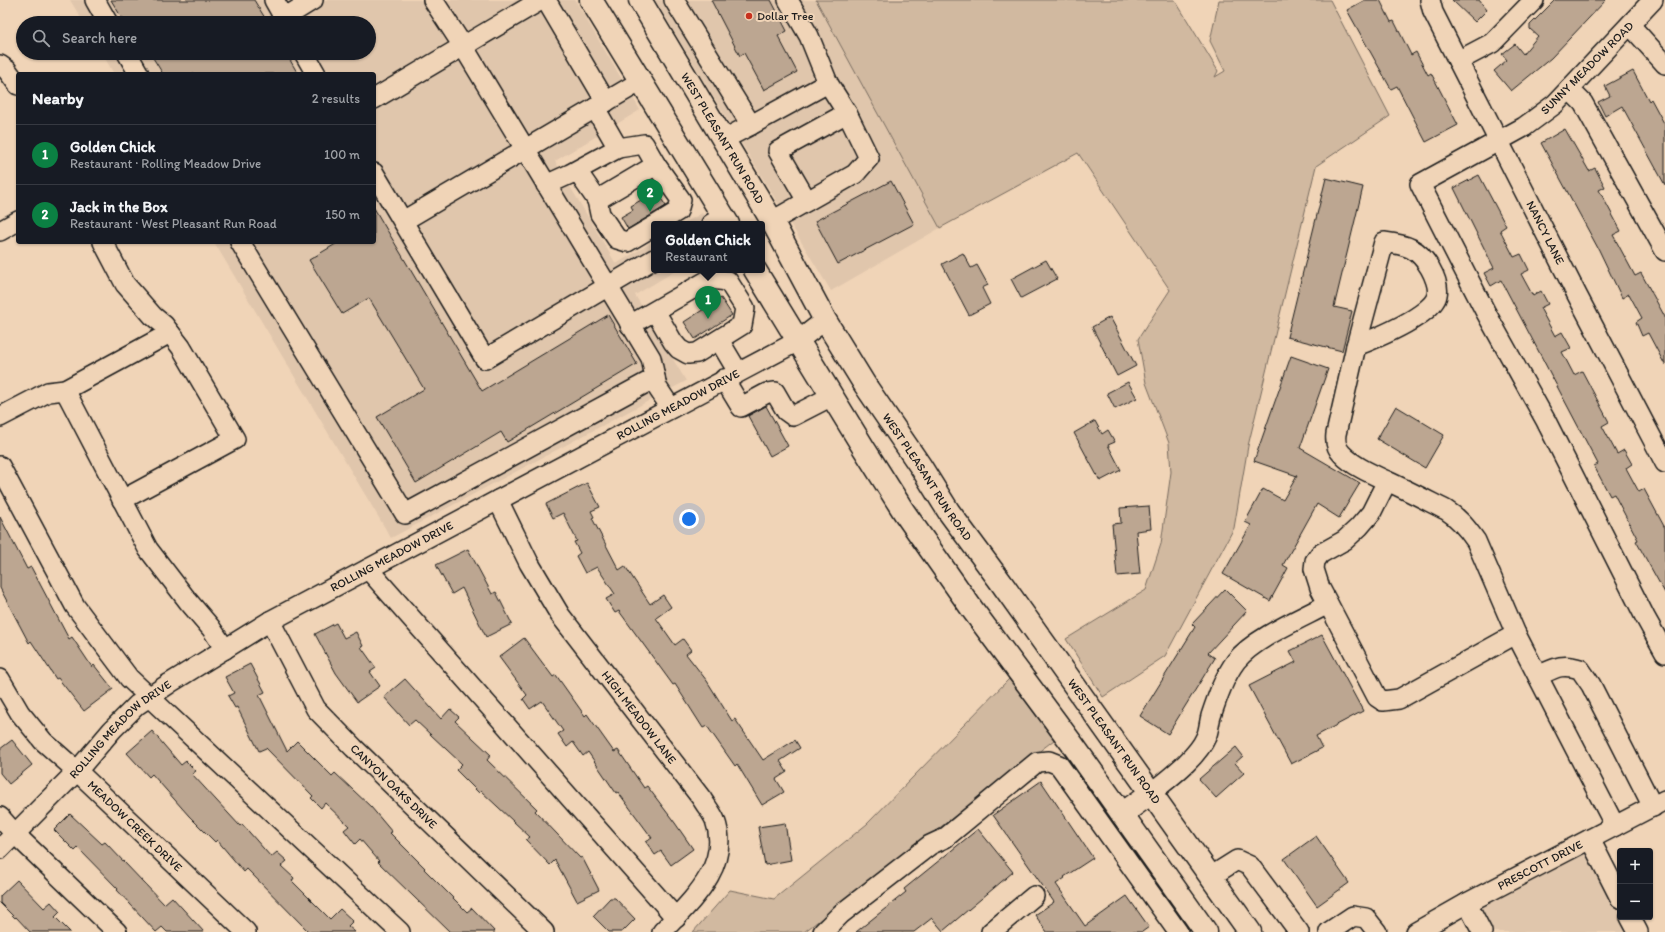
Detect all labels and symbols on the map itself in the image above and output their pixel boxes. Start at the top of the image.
place label: Dollar Tree [757,9,814,23]
marker: Dollar Tree [744,11,754,21]
street label: SUNNY MEADOW ROAD [1538,19,1636,117]
street label: WEST PLEASANT RUN ROAD [678,70,767,206]
pin: 2 [637,179,663,212]
street label: NANCY LANE [1523,198,1568,267]
pin: 1 [695,286,721,319]
street label: ROLLING MEADOW DRIVE [614,366,742,443]
street label: WEST PLEASANT RUN ROAD [879,411,975,543]
your location [679,509,699,529]
street label: ROLLING MEADOW DRIVE [328,518,456,595]
street label: HIGH MEADOW LANE [599,668,679,767]
street label: WEST PLEASANT RUN ROAD [1065,676,1164,807]
street label: ROLLING MEADOW DRIVE [66,677,174,782]
street label: CANYON OAKS DRIVE [347,741,440,832]
street label: MEADOW CREEK DRIVE [85,778,185,875]
street label: PRESCOTT DRIVE [1495,837,1585,893]

